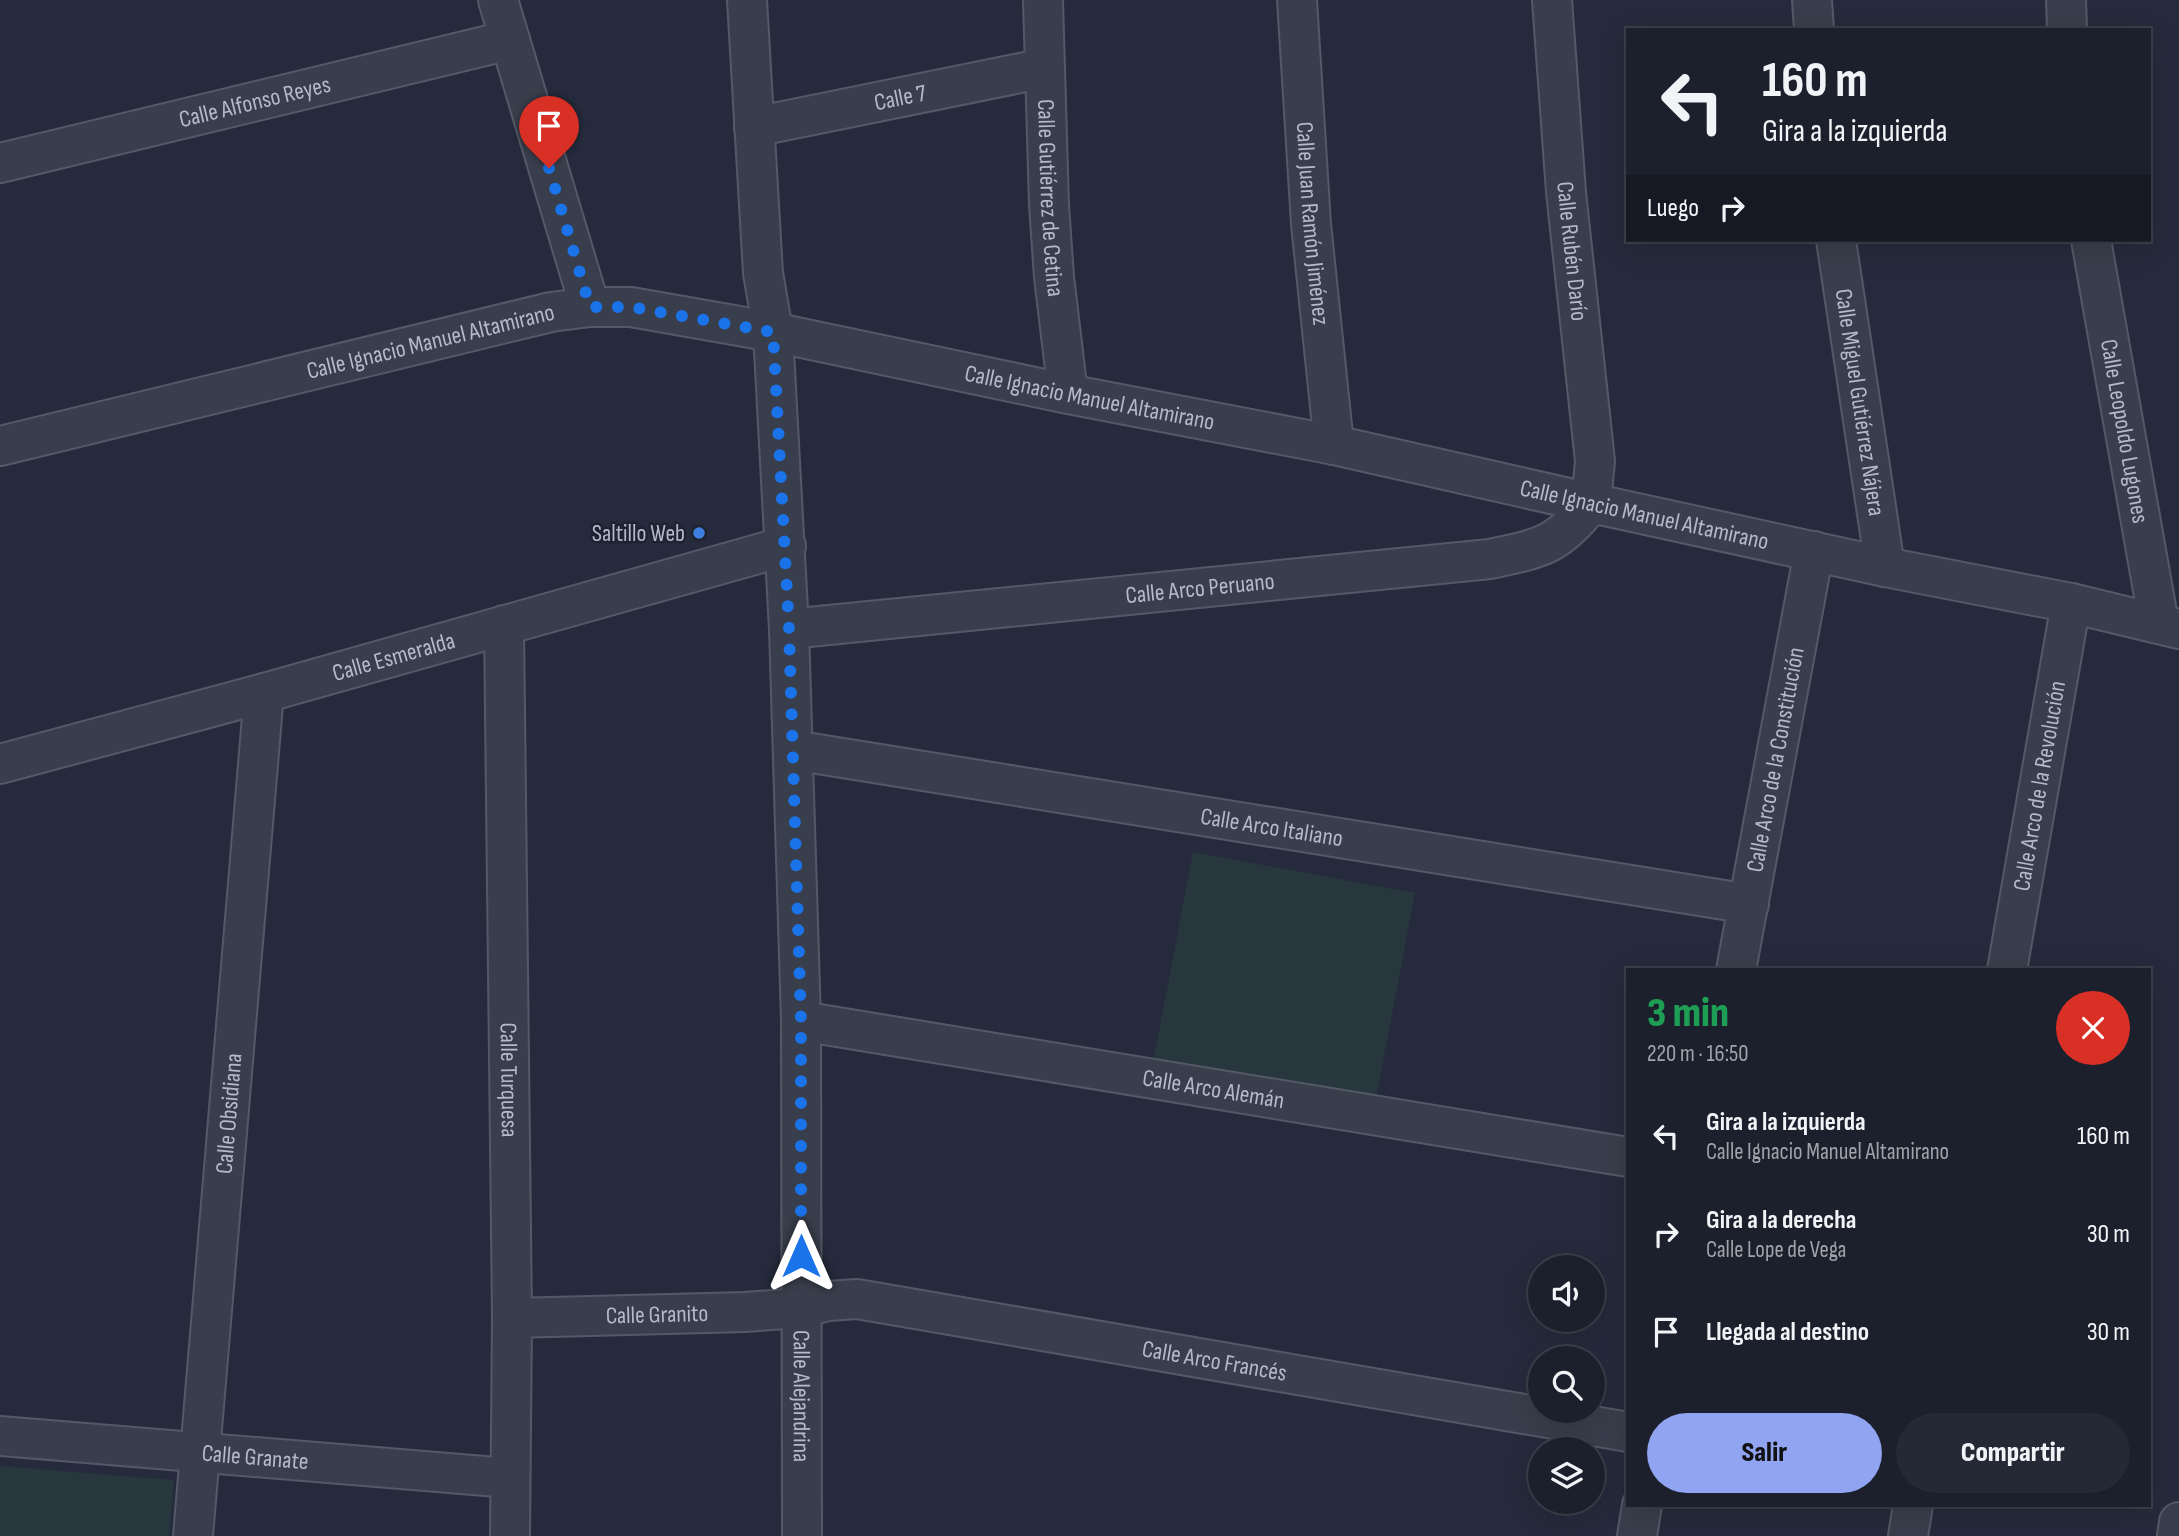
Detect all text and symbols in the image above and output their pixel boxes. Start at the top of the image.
text: 160 m [1762,52,1868,111]
icon: left [1647,56,1738,147]
street label: Calle Alfonso Reyes [176,70,333,134]
street label: Calle 7 [872,78,929,117]
pin [519,96,579,168]
street label: Calle Gutiérrez de Cetina [1031,99,1070,298]
icon: arrive [530,107,568,145]
text: Gira a la izquierda [1762,112,1948,151]
street label: Calle Juan Ramón Jiménez [1290,121,1335,327]
street label: Calle Rubén Darío [1550,180,1594,322]
icon: right [1713,189,1751,227]
text: Luego [1647,193,1699,224]
street label: Calle Miguel Gutiérrez Nájera [1828,287,1891,518]
street label: Calle Ignacio Manuel Altamirano [304,298,557,386]
street label: Calle Leopoldo Lugones [2094,337,2155,525]
street label: Calle Ignacio Manuel Altamirano [962,359,1217,437]
street label: Calle Ignacio Manuel Altamirano [1517,473,1771,556]
place label: Saltillo Web [592,519,685,548]
marker: Saltillo Web [691,525,707,541]
street label: Calle Arco Peruano [1124,567,1276,610]
street label: Calle Esmeralda [329,626,458,688]
street label: Calle Arco de la Constitución [1741,645,1811,875]
street label: Calle Arco de la Revolución [2007,679,2072,893]
street label: Calle Arco Italiano [1198,802,1345,853]
text: 3 min [1647,988,1729,1039]
button: close [2056,991,2130,1065]
street label: Calle Turquesa [494,1022,524,1138]
text: 220 m · 16:50 [1647,1040,1749,1068]
street label: Calle Obsidiana [210,1052,249,1175]
street label: Calle Arco Alemán [1140,1063,1286,1115]
text: Gira a la izquierda [1706,1107,1866,1138]
icon: left [1647,1117,1685,1155]
text: 160 m [2077,1121,2130,1152]
text: Calle Ignacio Manuel Altamirano [1706,1138,1949,1166]
text: Gira a la derecha [1706,1205,1856,1236]
icon: right [1647,1215,1685,1253]
position arrow [764,1219,838,1293]
text: 30 m [2087,1219,2130,1250]
text: Calle Lope de Vega [1706,1236,1846,1264]
map controls [1528,1255,1605,1514]
button: sound [1528,1255,1605,1332]
street label: Calle Granito [605,1299,709,1331]
icon: arrive [1647,1313,1685,1351]
text: Llegada al destino [1706,1317,1869,1348]
text: 30 m [2087,1317,2130,1348]
street label: Calle Alejandrina [787,1330,816,1462]
street label: Calle Arco Francés [1140,1334,1289,1388]
button: search [1528,1346,1605,1423]
button: Salir [1647,1413,1882,1493]
button: Compartir [1896,1413,2130,1493]
button: layers [1528,1437,1605,1514]
street label: Calle Granate [201,1439,310,1476]

